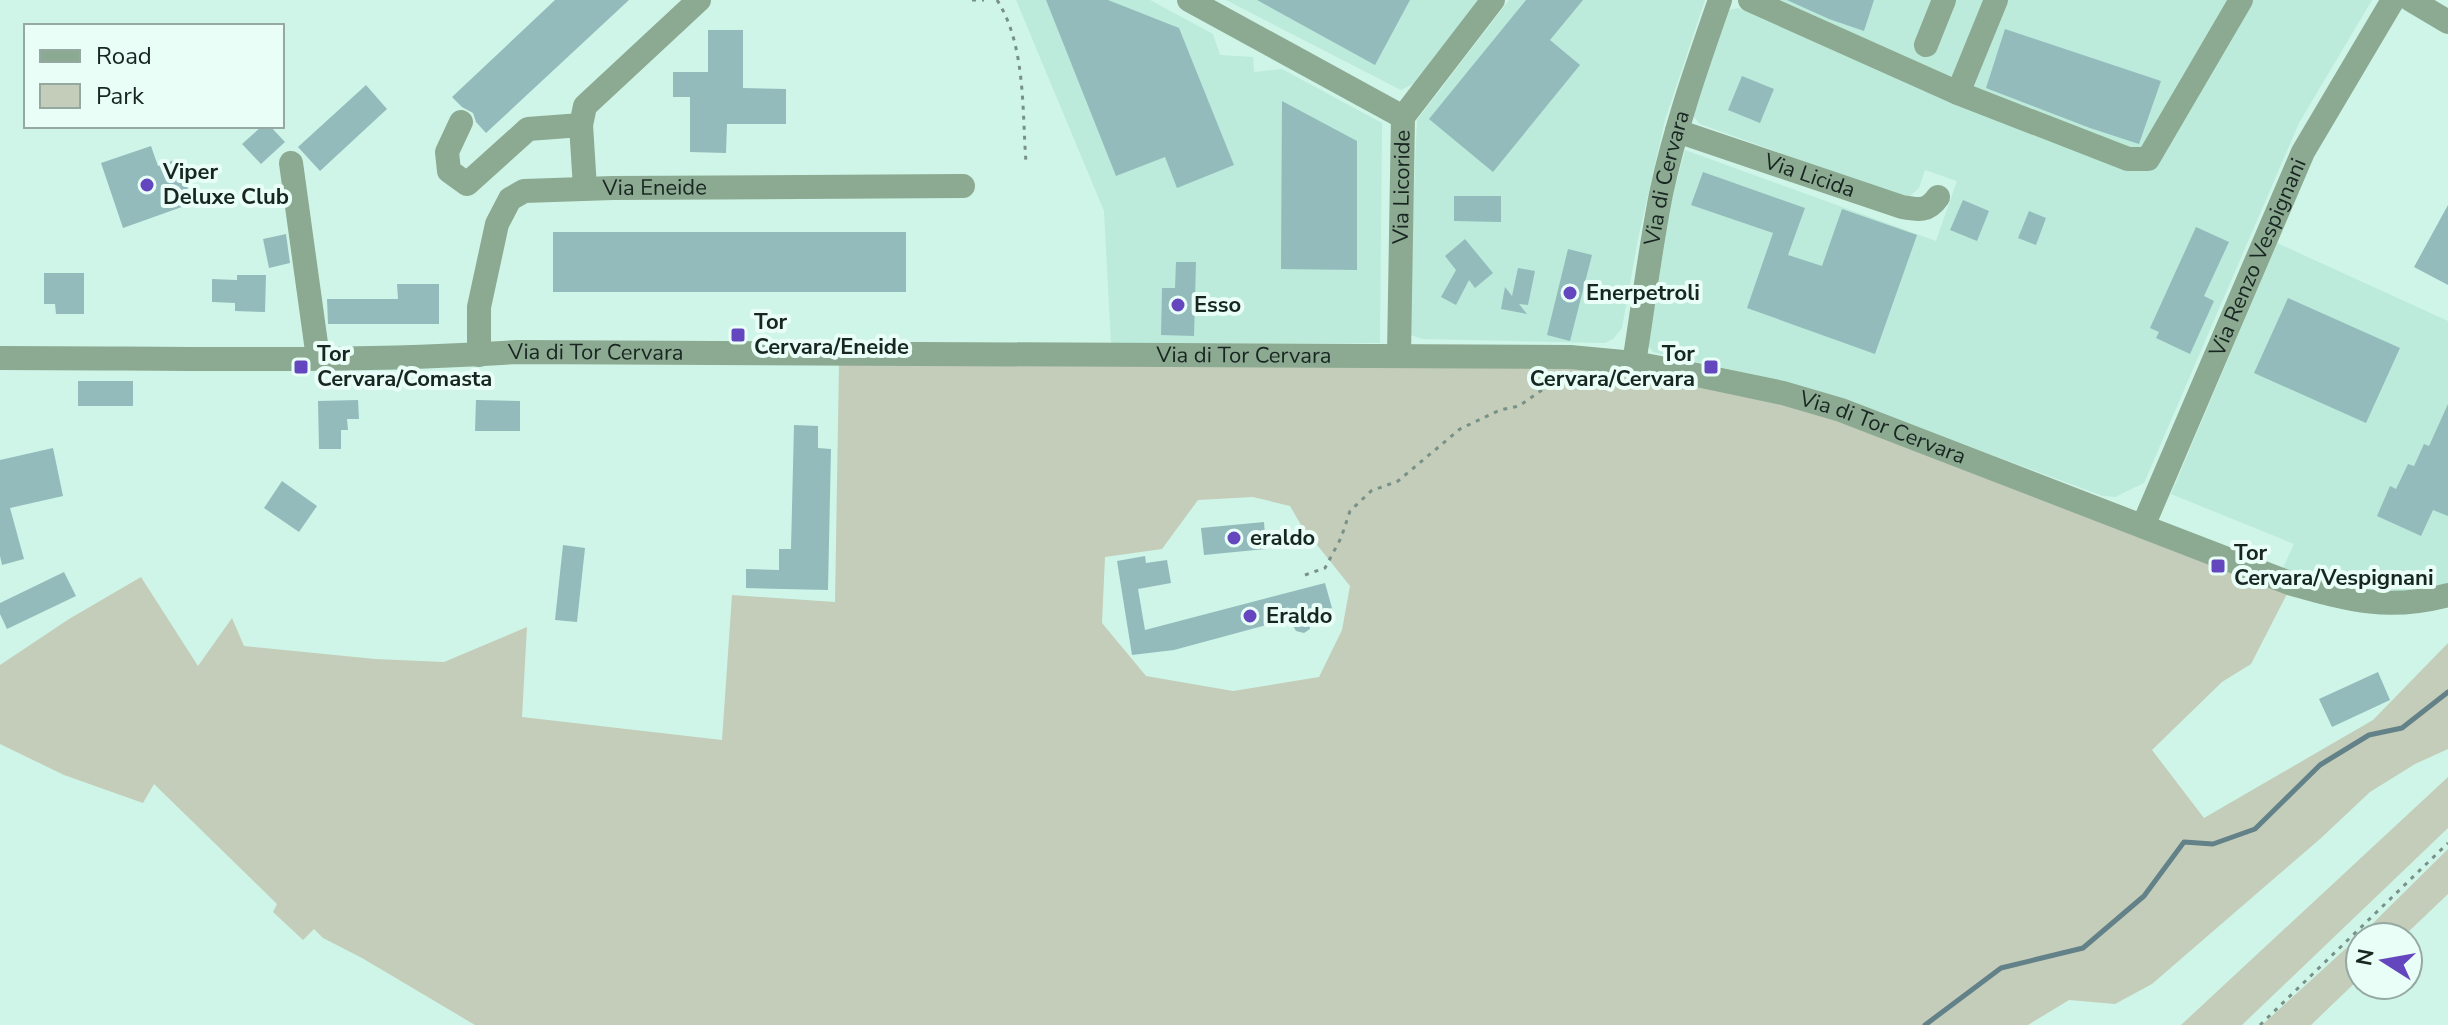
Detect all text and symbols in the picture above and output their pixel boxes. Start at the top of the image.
legend [24,24,284,128]
text: Road [96,40,152,72]
text: Park [96,80,145,112]
street label: Via di Cervara [1637,107,1697,249]
street label: Via Licoride [1386,130,1418,245]
street label: Via Licida [1759,146,1859,205]
street label: Via Renzo Vespignani [2202,154,2314,362]
place label: Viper Deluxe Club [162,157,289,212]
street label: Via Eneide [601,172,707,203]
marker: Viper Deluxe Club [138,176,156,194]
place label: Enerpetroli [1586,278,1700,308]
marker: Enerpetroli [1561,284,1579,302]
place label: Esso [1194,290,1241,320]
marker: Esso [1169,296,1187,314]
place label: Tor Cervara/Eneide [754,307,909,362]
marker: Tor Cervara/Eneide [729,326,747,344]
street label: Via di Tor Cervara [506,337,683,368]
place label: Tor Cervara/Comasta [317,339,492,394]
place label: Tor Cervara/Cervara [1530,339,1695,394]
street label: Via di Tor Cervara [1155,340,1331,371]
marker: Tor Cervara/Comasta [292,358,310,376]
marker: Tor Cervara/Cervara [1702,358,1720,376]
street label: Via di Tor Cervara [1795,383,1970,472]
place label: eraldo [1250,523,1315,553]
marker: eraldo [1225,529,1243,547]
place label: Tor Cervara/Vespignani [2234,538,2434,593]
marker: Tor Cervara/Vespignani [2209,557,2227,575]
place label: Eraldo [1266,601,1332,631]
marker: Eraldo [1241,607,1259,625]
north arrow [2344,921,2424,1001]
text: N [2349,946,2382,968]

